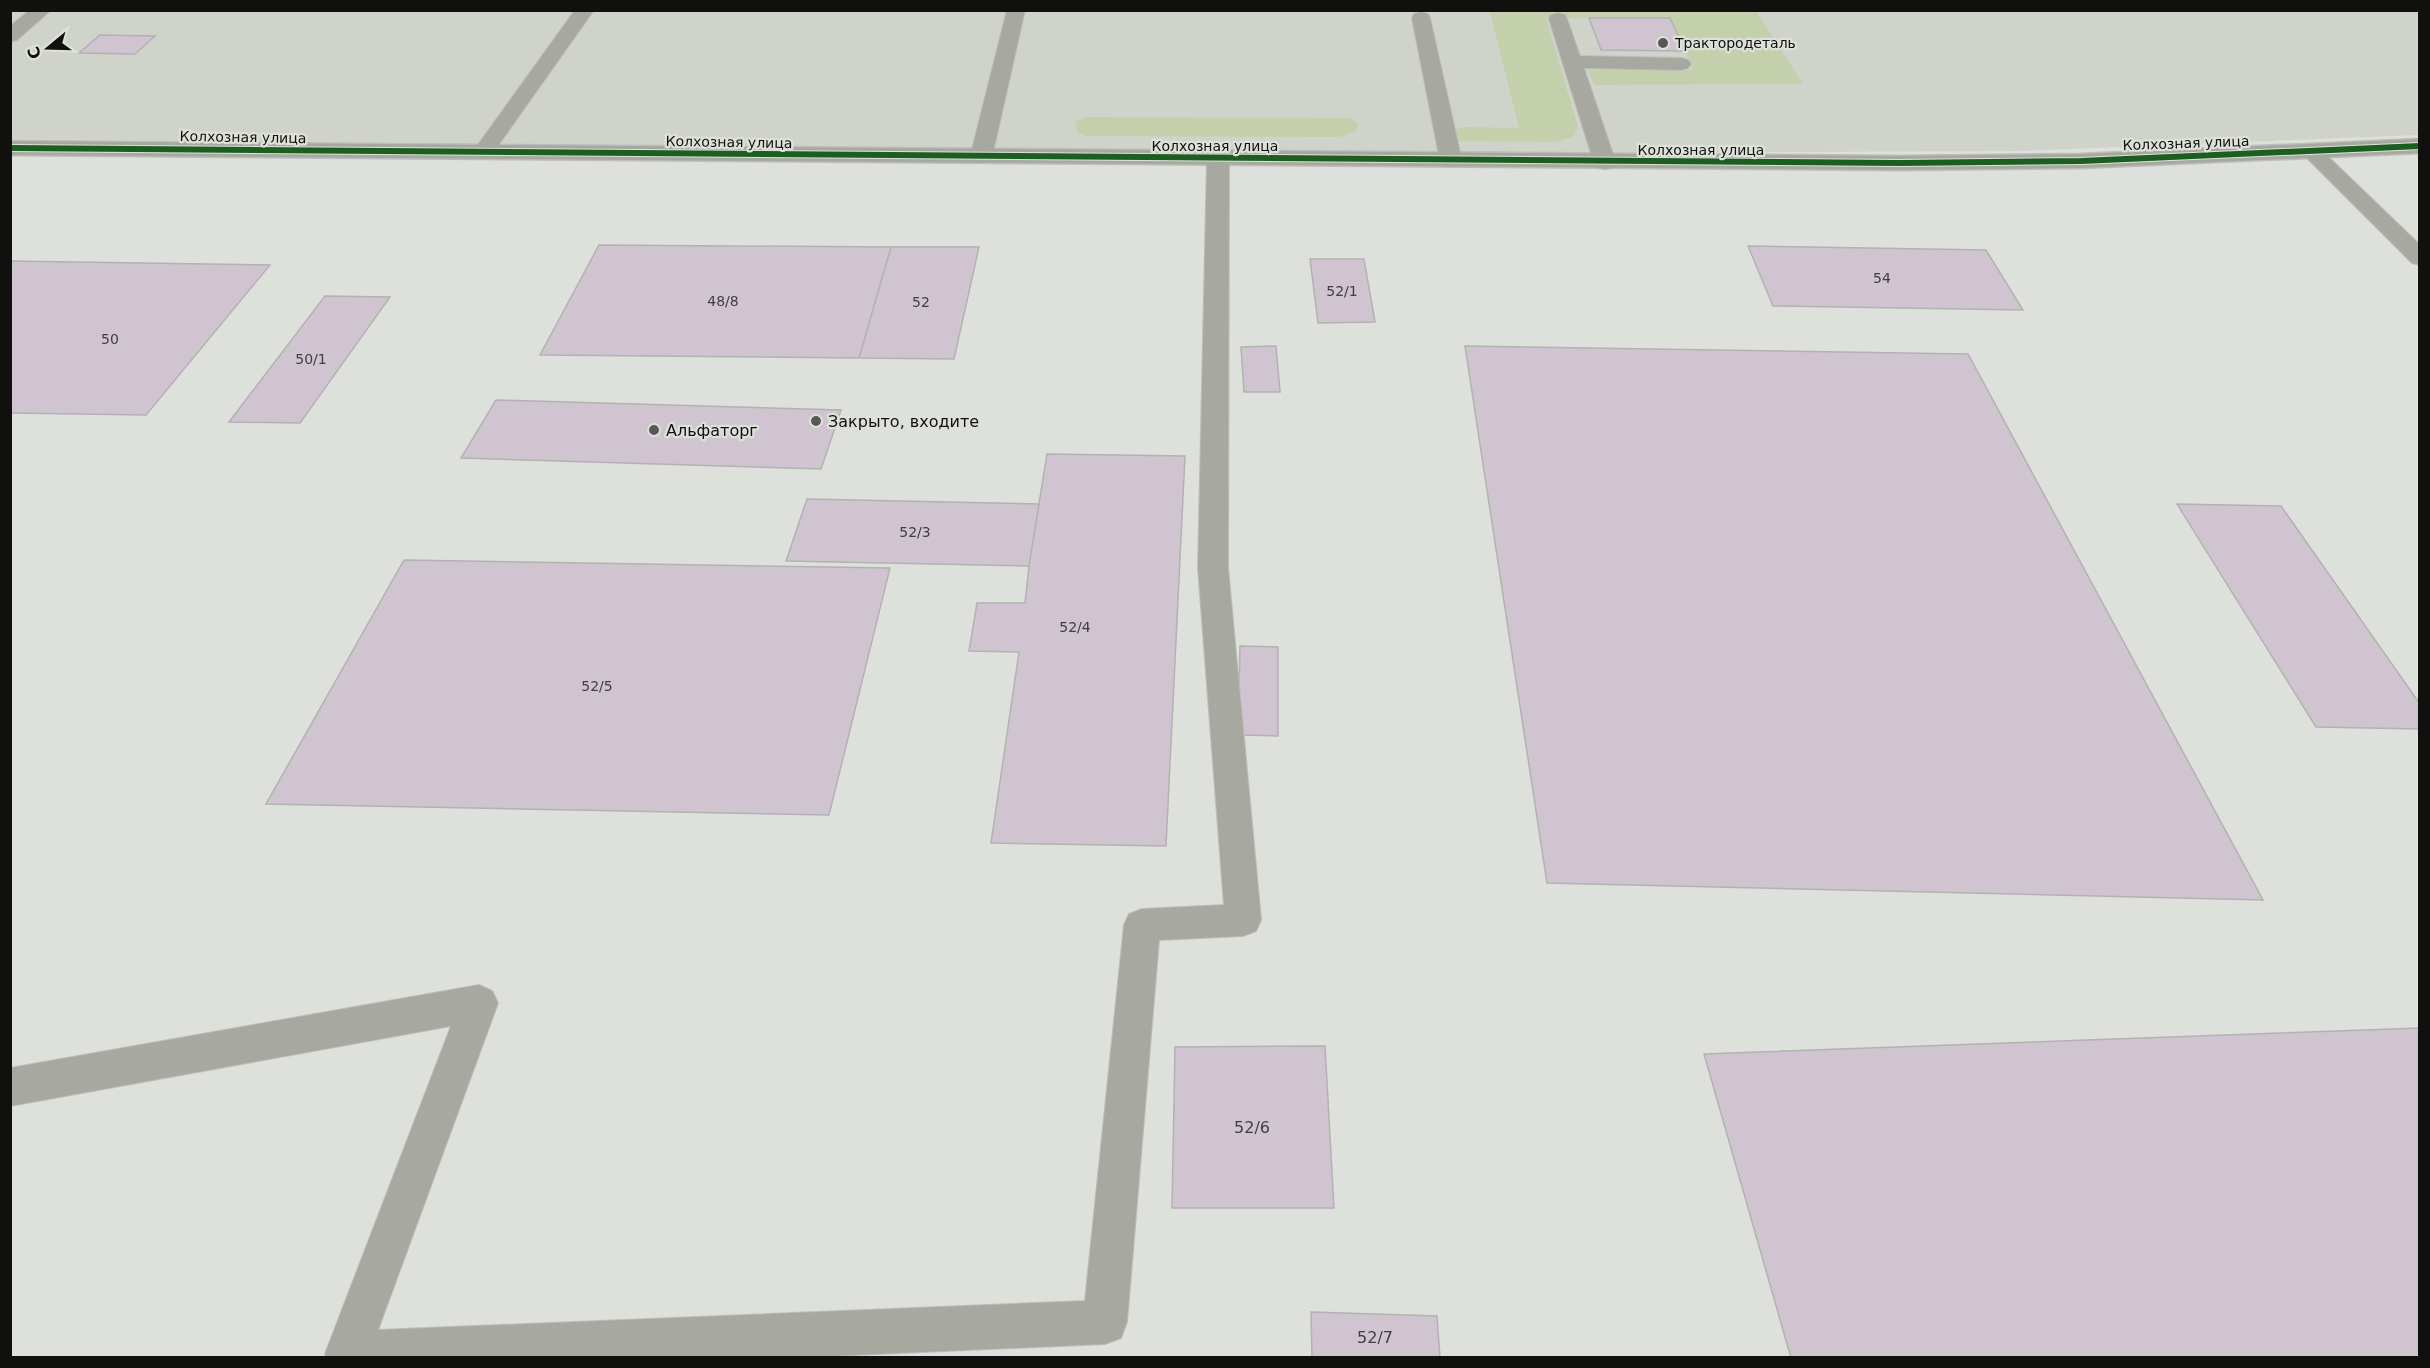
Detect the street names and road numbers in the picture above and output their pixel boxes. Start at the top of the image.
street label: Колхозная улица [179,128,307,146]
street label: Колхозная улица [665,133,793,151]
street label: Колхозная улица [2122,133,2250,153]
street label: Колхозная улица [1152,138,1278,154]
street label: Колхозная улица [1638,142,1764,158]

